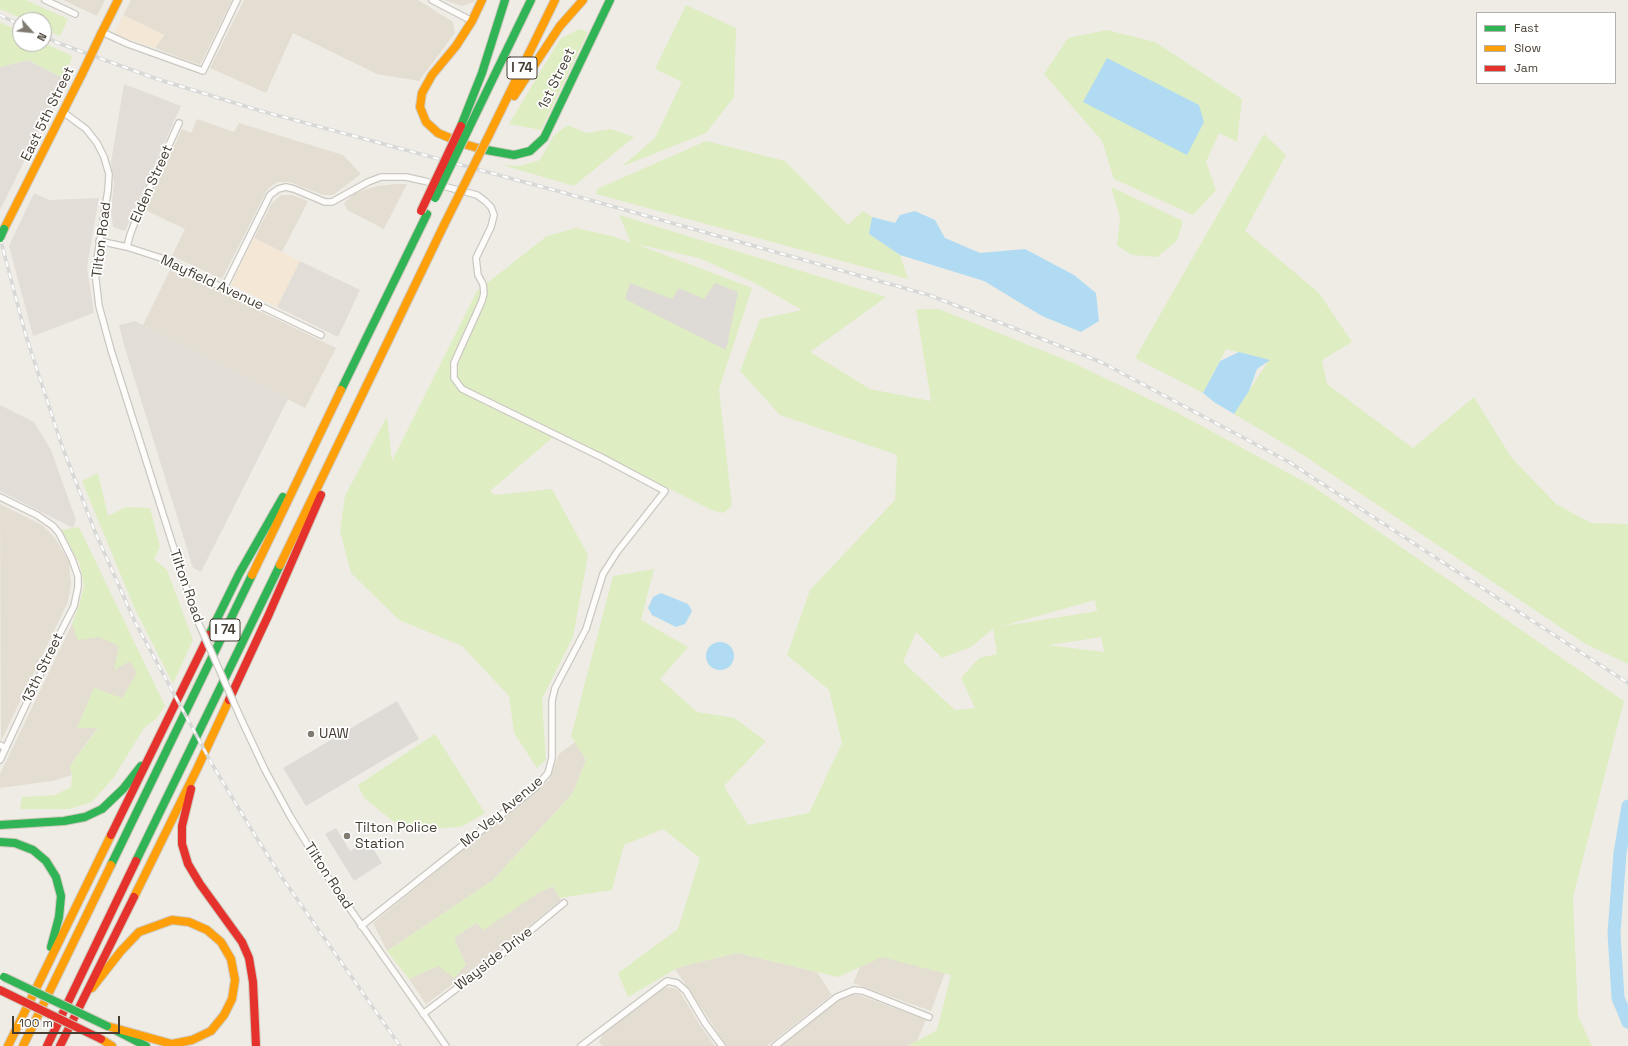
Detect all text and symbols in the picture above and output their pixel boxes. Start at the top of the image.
north arrow [12,12,52,52]
legend [1476,12,1616,84]
text: Fast [1514,20,1539,36]
text: N [34,31,50,43]
text: Slow [1514,40,1541,56]
street label: 1st Street [535,46,579,112]
road number: I 74 [507,57,537,79]
text: Jam [1514,60,1538,76]
street label: East 5th Street [18,64,78,164]
street label: Elden Street [127,142,177,226]
street label: Tilton Road [89,201,115,279]
street label: Mayfield Avenue [158,252,266,314]
street label: Tilton Road [166,547,206,625]
road number: I 74 [210,619,240,641]
street label: 13th Street [19,630,67,706]
place label: UAW [319,726,349,742]
marker: UAW [306,729,316,739]
street label: Mc Vey Avenue [457,773,547,851]
place label: Tilton Police Station [355,820,437,852]
marker: Tilton Police Station [342,831,352,841]
street label: Tilton Road [300,839,356,913]
street label: Wayside Drive [452,924,536,994]
scale bar [14,1008,122,1034]
text: 100 m [19,1015,53,1031]

